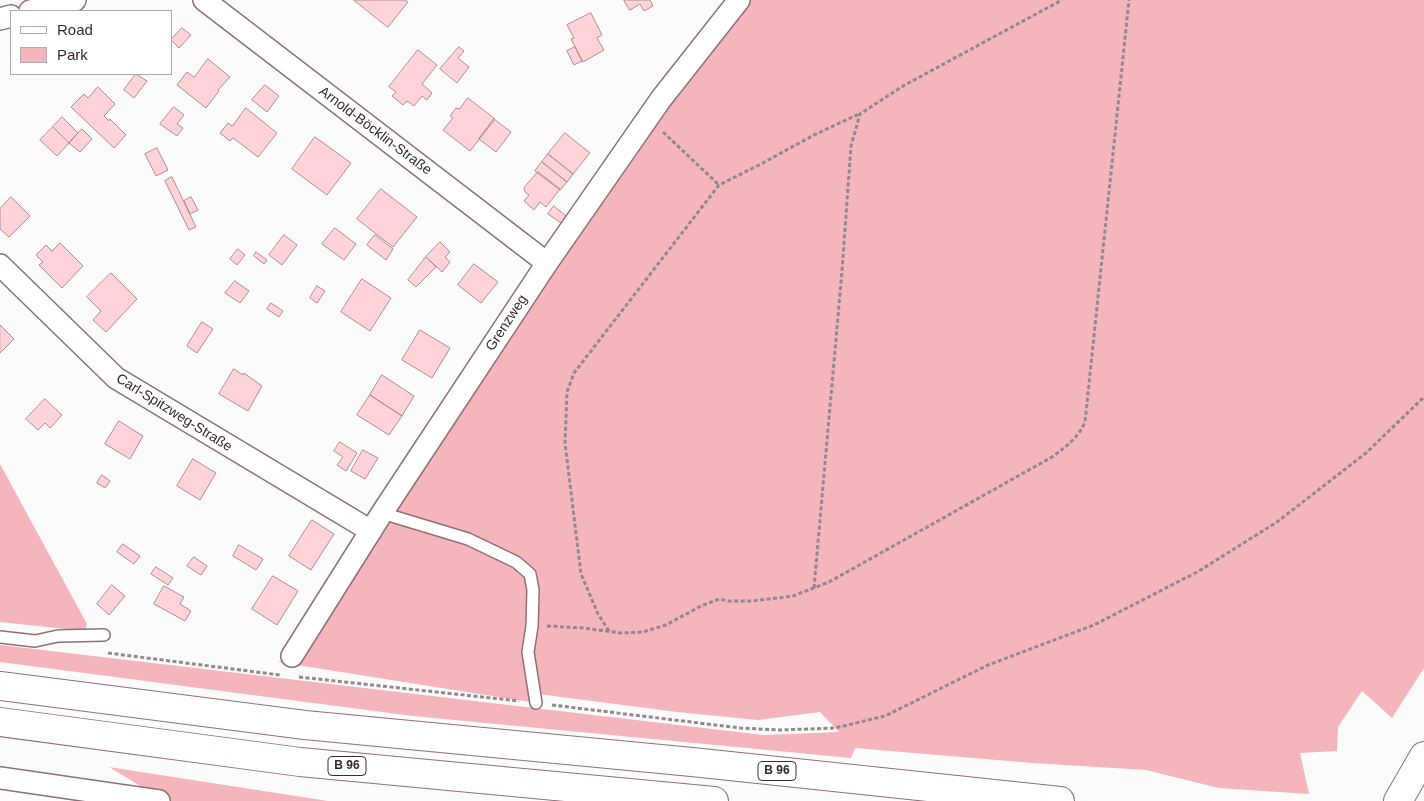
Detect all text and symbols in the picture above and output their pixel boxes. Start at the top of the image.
legend [10,10,172,75]
text: Road [57,21,93,38]
text: Park [57,46,88,63]
street label: Arnold-Böcklin-Straße [315,83,435,179]
street label: Grenzweg [483,292,531,354]
street label: Carl-Spitzweg-Straße [113,370,235,456]
road number: B 96 [328,756,366,776]
road number: B 96 [758,761,796,780]

